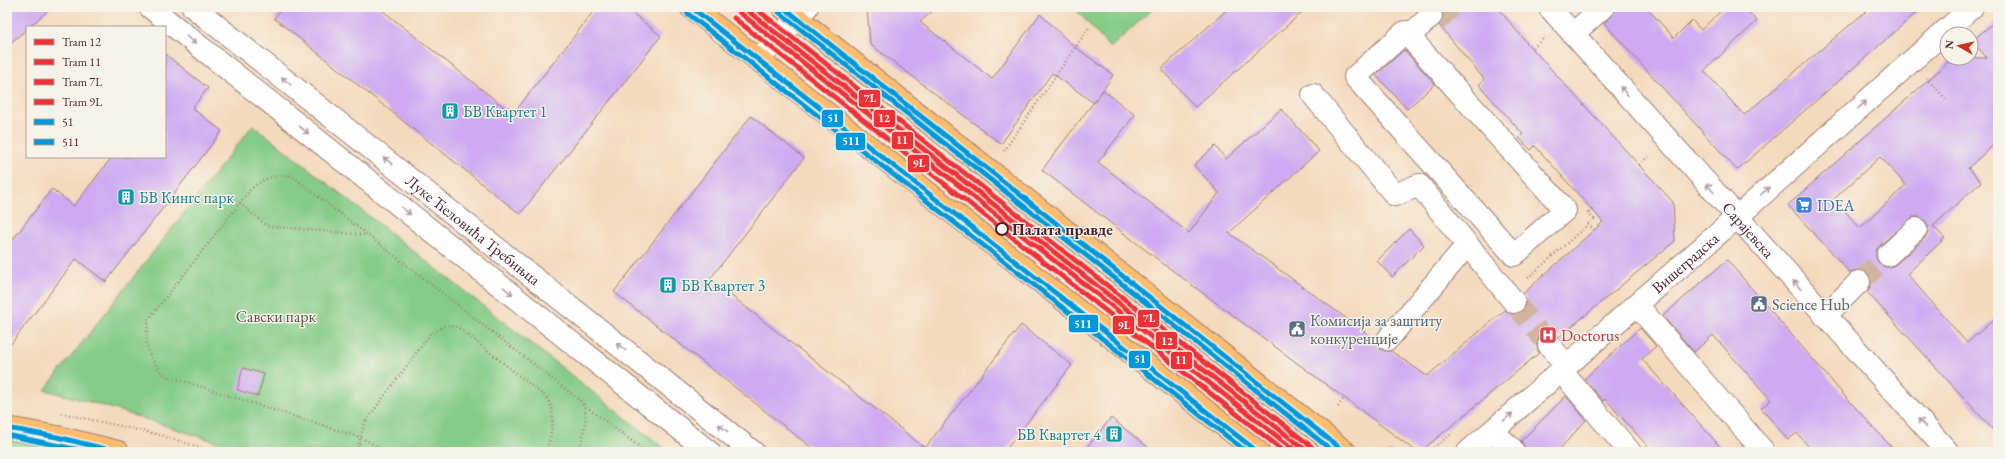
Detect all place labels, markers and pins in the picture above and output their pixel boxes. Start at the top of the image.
building icon: БВ Квартет 1 [440,101,460,121]
place label: БВ Квартет 1 [463,101,547,122]
building icon: БВ Кингс парк [116,187,136,207]
place label: БВ Кингс парк [139,187,234,208]
supermarket icon: IDEA [1794,195,1814,215]
place label: IDEA [1817,195,1856,216]
place label: Палата правде [1012,219,1113,240]
marker: Палата правде [995,222,1009,236]
building icon: БВ Квартет 3 [658,275,678,295]
place label: БВ Квартет 3 [681,275,766,296]
public building icon: Science Hub [1749,294,1769,314]
place label: Science Hub [1772,294,1850,315]
place label: Комисија за заштиту конкуренције [1310,310,1443,349]
public building icon: Комисија за заштиту конкуренције [1287,319,1307,339]
hospital icon: Doctorus [1538,325,1558,345]
place label: Doctorus [1561,325,1619,346]
place label: БВ Квартет 4 [1017,424,1101,445]
building icon: БВ Квартет 4 [1104,424,1124,444]

